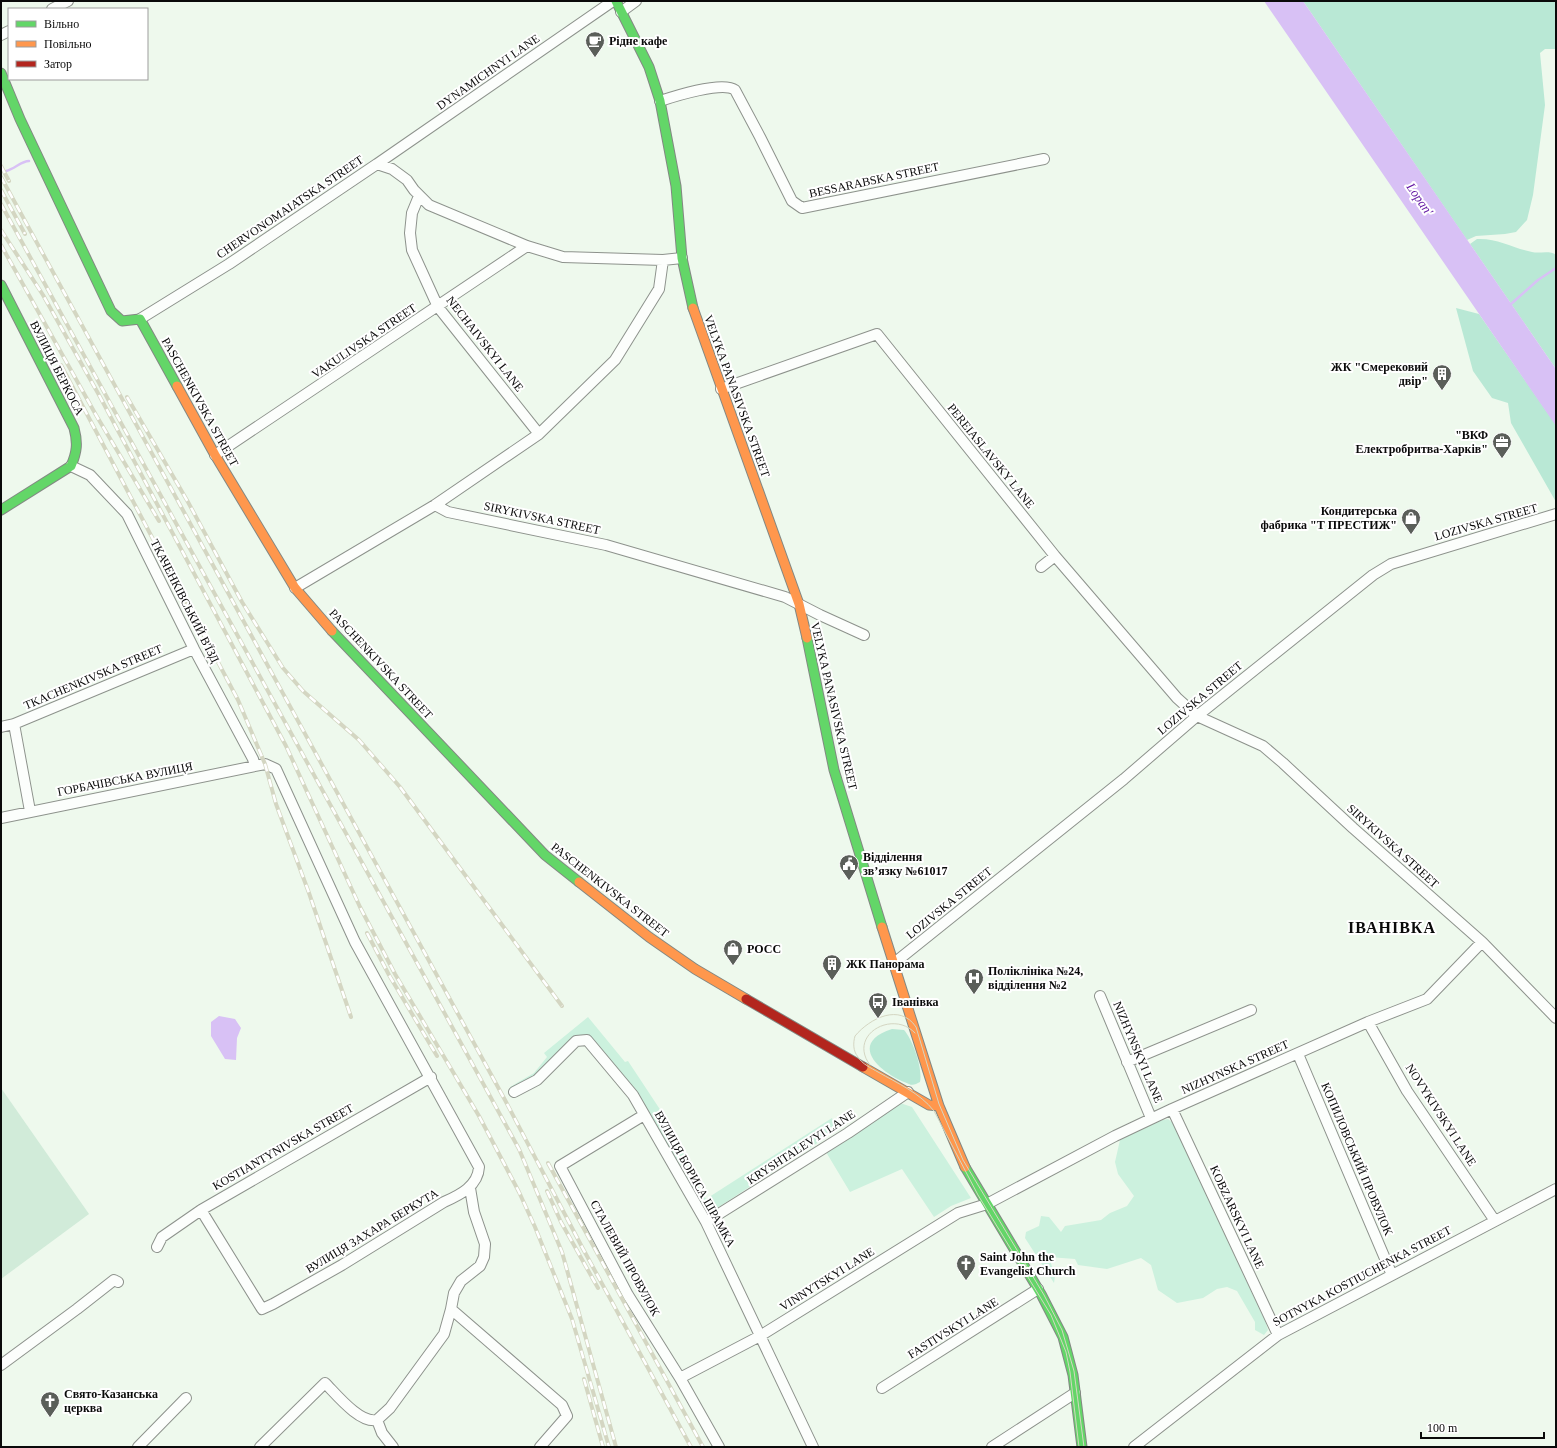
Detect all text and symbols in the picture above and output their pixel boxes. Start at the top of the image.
legend [8,8,148,80]
text: Вільно [44,17,79,31]
cafe icon: Рідне кафе [584,30,606,58]
street label: DYNAMICHNYI LANE [434,31,542,113]
place label: Рідне кафе [609,34,668,48]
text: Повільно [44,37,92,51]
text: Затор [44,57,72,71]
street label: CHERVONOMAIATSKA STREET [214,152,367,261]
street label: BESSARABSKA STREET [808,159,941,201]
water label: Lopan' [1403,179,1437,218]
street label: NECHAIVSKYI LANE [443,294,527,394]
street label: VAKULIVSKA STREET [309,300,420,381]
street label: VELYKA PANASIVSKA STREET [701,313,773,480]
street label: ВУЛИЦЯ БЕРКОСА [27,318,87,418]
street label: PASCHENKIVSKA STREET [159,335,242,469]
place label: ЖК "Смерековий двір" [1331,360,1428,388]
building icon: ЖК "Смерековий двір" [1431,363,1453,391]
street label: PEREIASLAVSKY LANE [945,401,1037,511]
place label: "ВКФ Електробритва-Харків" [1356,428,1488,456]
office icon: "ВКФ Електробритва-Харків" [1491,431,1513,459]
street label: SIRYKIVSKA STREET [483,499,602,537]
street label: LOZIVSKA STREET [1433,500,1540,543]
place label: Кондитерська фабрика "Т ПРЕСТИЖ" [1261,504,1397,532]
shop icon: Кондитерська фабрика "Т ПРЕСТИЖ" [1400,507,1422,535]
street label: ТКАЧЕНКІВСЬКИЙ В'ЇЗД [148,537,222,665]
street label: PASCHENKIVSKA STREET [326,606,436,722]
street label: VELYKA PANASIVSKA STREET [808,621,860,792]
street label: TKACHENKIVSKA STREET [22,641,165,713]
street label: LOZIVSKA STREET [1155,658,1246,738]
street label: ГОРБАЧІВСЬКА ВУЛИЦЯ [56,759,194,799]
street label: SIRYKIVSKA STREET [1344,801,1442,891]
street label: PASCHENKIVSKA STREET [548,840,672,941]
place label: Відділення зв’язку №61017 [863,850,947,878]
public building icon: Відділення зв’язку №61017 [838,853,860,881]
street label: LOZIVSKA STREET [903,864,995,942]
district label: ІВАНІВКА [1348,919,1436,936]
shop icon: РОСС [722,938,744,966]
place label: РОСС [747,942,781,956]
building icon: ЖК Панорама [821,953,843,981]
place label: ЖК Панорама [846,957,925,971]
place label: Поліклініка №24, відділення №2 [988,964,1083,992]
hospital icon: Поліклініка №24, відділення №2 [963,967,985,995]
bus stop icon: Іванівка [867,991,889,1019]
place label: Іванівка [892,995,939,1009]
street label: NIZHYNSKYI LANE [1110,999,1166,1105]
street label: NIZHYNSKA STREET [1179,1037,1292,1097]
street label: NOVYKIVSKYI LANE [1403,1061,1479,1169]
street label: КОПИЛОВСЬКИЙ ПРОВУЛОК [1318,1080,1396,1239]
street label: KOSTIANTYNIVSKA STREET [210,1101,356,1193]
street label: KRYSHTALEVYI LANE [744,1107,858,1187]
street label: ВУЛИЦЯ БОРИСА ШРАМКА [652,1108,739,1250]
street label: KOBZARSKYI LANE [1207,1163,1267,1271]
street label: ВУЛИЦЯ ЗАХАРА БЕРКУТА [303,1186,441,1276]
street label: СТАЛЕВИЙ ПРОВУЛОК [587,1198,663,1319]
street label: SOTNYKA KOSTIUCHENKA STREET [1270,1223,1454,1329]
street label: VINNYTSKYI LANE [777,1244,877,1314]
place label: Saint John the Evangelist Church [980,1250,1076,1278]
church icon: Saint John the Evangelist Church [955,1253,977,1281]
street label: FASTIVSKYI LANE [905,1294,1001,1362]
place label: Свято-Казанська церква [64,1387,158,1415]
church icon: Свято-Казанська церква [39,1390,61,1418]
scale bar [1421,1414,1544,1440]
text: 100 m [1427,1421,1458,1435]

